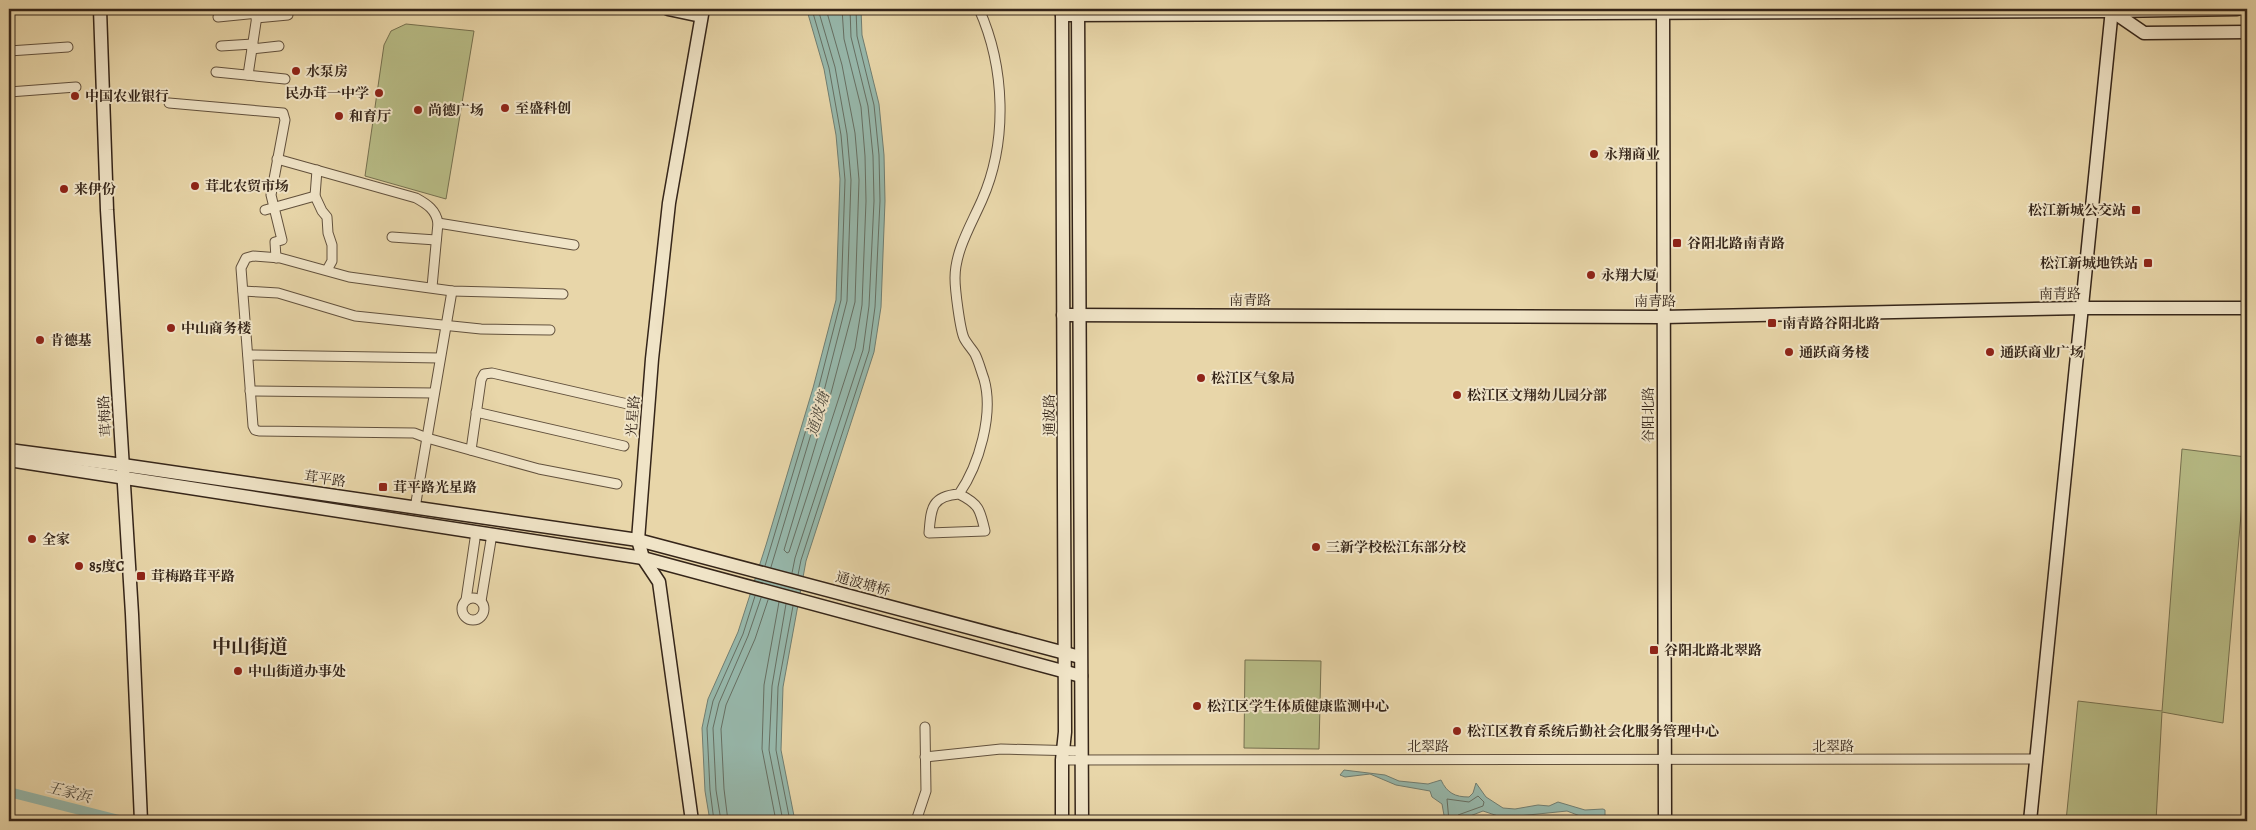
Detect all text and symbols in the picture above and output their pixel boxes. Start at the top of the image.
place label: 水泵房 [306,62,348,81]
marker: 水泵房 [290,65,302,77]
place label: 民办茸一中学 [285,84,369,103]
place label: 中国农业银行 [85,87,169,106]
marker: 民办茸一中学 [373,87,385,99]
marker: 中国农业银行 [69,90,81,102]
place label: 至盛科创 [515,99,571,118]
place label: 尚德广场 [428,101,484,120]
marker: 至盛科创 [499,102,511,114]
marker: 尚德广场 [412,104,424,116]
place label: 和育厅 [349,107,391,126]
marker: 和育厅 [333,110,345,122]
place label: 永翔商业 [1604,145,1660,164]
marker: 永翔商业 [1588,148,1600,160]
place label: 茸北农贸市场 [205,177,289,196]
place label: 来伊份 [74,180,116,199]
marker: 茸北农贸市场 [189,180,201,192]
marker: 来伊份 [58,183,70,195]
place label: 松江新城公交站 [2028,201,2126,220]
marker: 松江新城公交站 [2130,204,2142,216]
place label: 谷阳北路南青路 [1687,234,1785,253]
marker: 谷阳北路南青路 [1671,237,1683,249]
place label: 松江新城地铁站 [2040,254,2138,273]
marker: 松江新城地铁站 [2142,257,2154,269]
place label: 永翔大厦 [1601,266,1657,285]
marker: 永翔大厦 [1585,269,1597,281]
street label: 南青路 [2039,284,2081,304]
street label: 南青路 [1229,291,1271,310]
street label: 南青路 [1634,292,1676,311]
place label: 南青路谷阳北路 [1782,314,1880,333]
marker: 南青路谷阳北路 [1766,317,1778,329]
place label: 中山商务楼 [181,319,251,338]
marker: 中山商务楼 [165,322,177,334]
place label: 肯德基 [50,331,92,350]
marker: 肯德基 [34,334,46,346]
place label: 通跃商务楼 [1799,343,1869,362]
place label: 通跃商业广场 [2000,343,2084,362]
marker: 通跃商务楼 [1783,346,1795,358]
marker: 通跃商业广场 [1984,346,1996,358]
place label: 松江区气象局 [1211,369,1295,388]
marker: 松江区气象局 [1195,372,1207,384]
place label: 松江区文翔幼儿园分部 [1467,386,1607,405]
street label: 谷阳北路 [1639,387,1658,443]
water label: 通波塘 [802,388,835,438]
marker: 松江区文翔幼儿园分部 [1451,389,1463,401]
street label: 茸梅路 [94,394,116,438]
street label: 光星路 [622,394,644,438]
street label: 通波路 [1040,394,1059,436]
street label: 茸平路 [303,467,347,491]
place label: 茸平路光星路 [393,478,477,497]
marker: 茸平路光星路 [377,481,389,493]
place label: 全家 [42,530,70,549]
marker: 全家 [26,533,38,545]
place label: 三新学校松江东部分校 [1326,538,1466,557]
marker: 三新学校松江东部分校 [1310,541,1322,553]
place label: 85度C [89,557,125,576]
marker: 85度C [73,560,85,572]
place label: 茸梅路茸平路 [151,567,235,586]
street label: 通波塘桥 [833,568,893,600]
marker: 茸梅路茸平路 [135,570,147,582]
district label: 中山街道 [212,634,288,660]
place label: 谷阳北路北翠路 [1664,641,1762,660]
marker: 谷阳北路北翠路 [1648,644,1660,656]
place label: 中山街道办事处 [248,662,346,681]
marker: 中山街道办事处 [232,665,244,677]
place label: 松江区学生体质健康监测中心 [1207,697,1389,716]
marker: 松江区学生体质健康监测中心 [1191,700,1203,712]
place label: 松江区教育系统后勤社会化服务管理中心 [1467,722,1719,741]
marker: 松江区教育系统后勤社会化服务管理中心 [1451,725,1463,737]
street label: 北翠路 [1407,737,1449,756]
street label: 北翠路 [1812,737,1854,756]
water label: 王家浜 [45,777,94,807]

